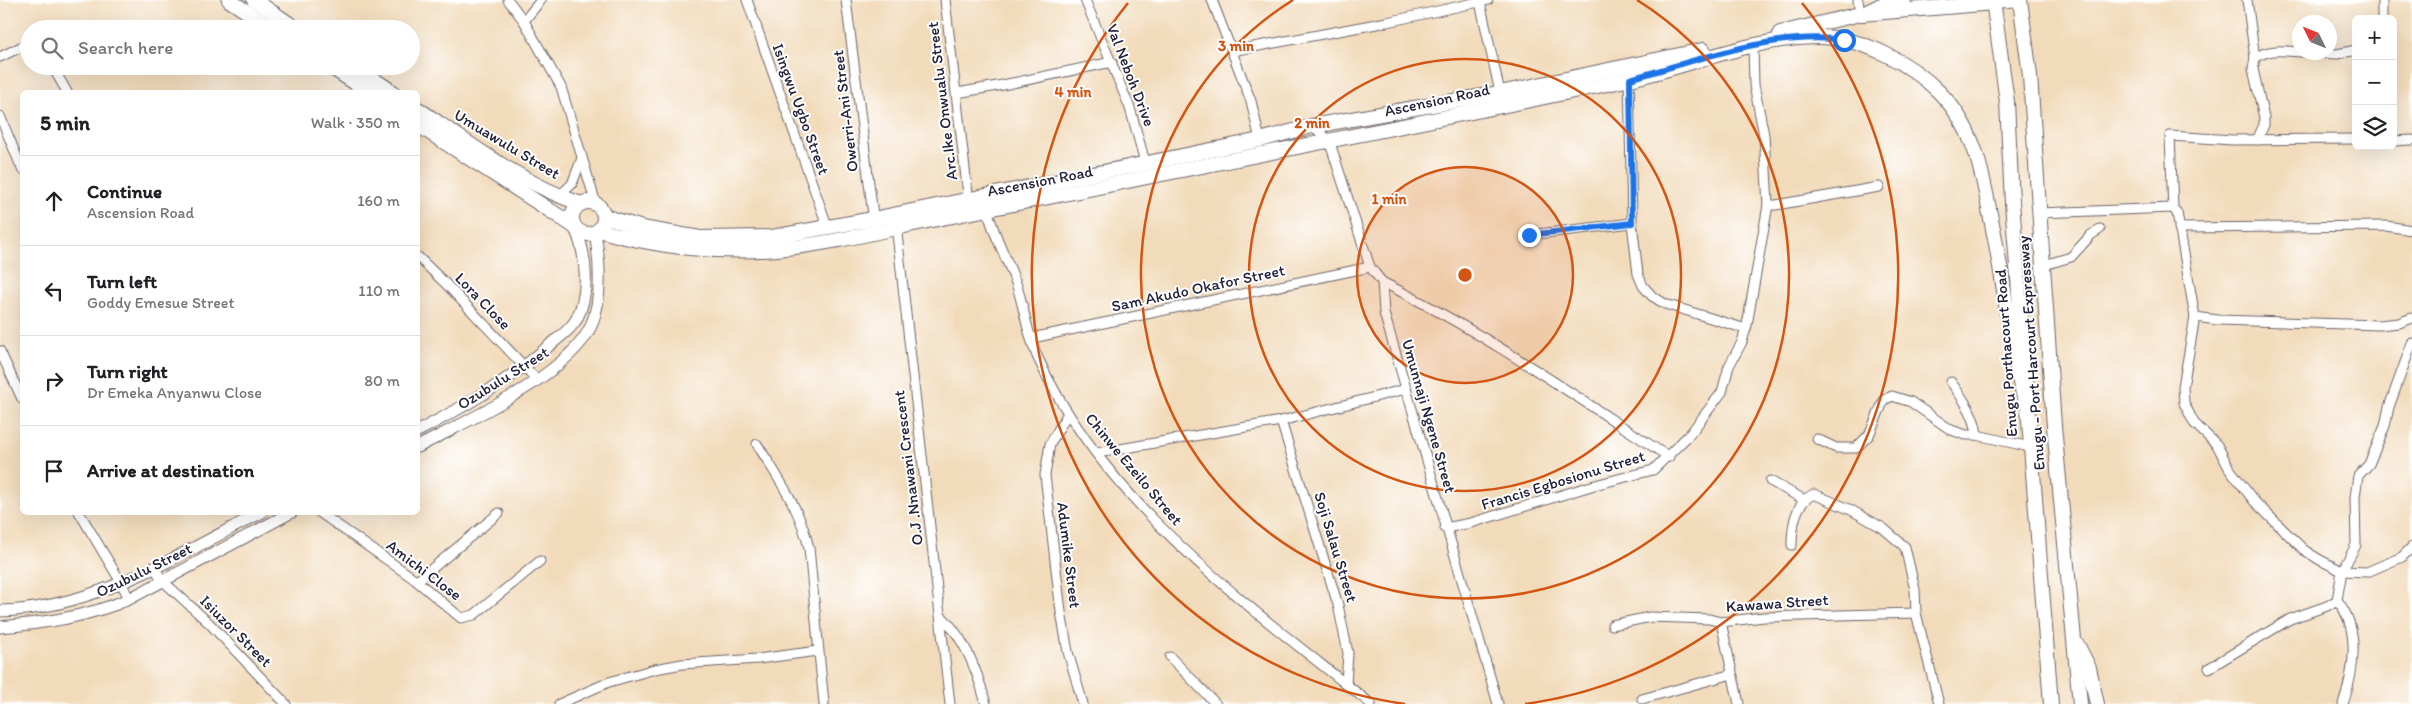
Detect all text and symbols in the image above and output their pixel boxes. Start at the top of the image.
north arrow [2292,15,2337,60]
map controls [2352,15,2397,150]
button: + [2352,15,2397,60]
search box [20,20,420,75]
street label: Arc.Ike Onwualu Street [923,21,961,181]
street label: Val Neboh Drive [1103,21,1159,129]
route start [1833,29,1856,52]
icon: search [38,34,66,62]
text: Search here [78,36,173,59]
text: 3 min [1218,37,1255,55]
street label: Isingwu Ugbo Street [768,41,834,177]
street label: Owerri-Ani Street [828,49,862,173]
button: − [2352,60,2397,105]
street label: Ascension Road [1383,80,1492,120]
text: 4 min [1055,83,1092,101]
street label: Umuawulu Street [451,105,563,183]
button: layers [2352,105,2397,150]
text: 5 min [40,110,90,135]
text: Walk · 350 m [311,113,400,132]
text: 2 min [1294,114,1331,132]
street label: Ascension Road [986,161,1095,201]
text: Continue [87,180,162,203]
icon: ahead [40,187,68,215]
text: 1 min [1372,190,1407,208]
text: 160 m [357,191,400,210]
text: Ascension Road [87,203,194,222]
route end [1518,224,1541,247]
street label: Enugu - Port Harcourt Expressway [2013,235,2049,471]
street label: Sam Akudo Okafor Street [1110,260,1286,316]
centre of rings [1456,266,1474,284]
street label: Enugu Porthacourt Road [1991,268,2021,437]
street label: Lora Close [451,269,515,333]
text: Turn left [87,270,157,293]
icon: left [40,277,68,305]
text: 110 m [358,281,400,300]
text: Goddy Emesue Street [87,293,234,312]
street label: Umunnaji Ngene Street [1398,337,1460,495]
street label: Ozubulu Street [454,342,552,414]
text: Turn right [87,360,168,383]
icon: right [40,367,68,395]
text: 80 m [364,371,400,390]
text: Dr Emeka Anyanwu Close [87,383,262,402]
street label: O.J .Nnawani Crescent [889,389,927,547]
street label: Chinwe Ezeilo Street [1082,409,1186,529]
street label: Francis Egbosionu Street [1479,446,1647,514]
icon: arrive [40,457,68,485]
text: Arrive at destination [87,459,254,482]
street label: Soji Salau Street [1310,490,1362,604]
street label: Adumike Street [1053,501,1085,609]
street label: Amichi Close [383,536,465,604]
street label: Ozubulu Street [93,539,195,601]
street label: Kawawa Street [1725,590,1829,616]
street label: Isiuzor Street [196,591,276,671]

